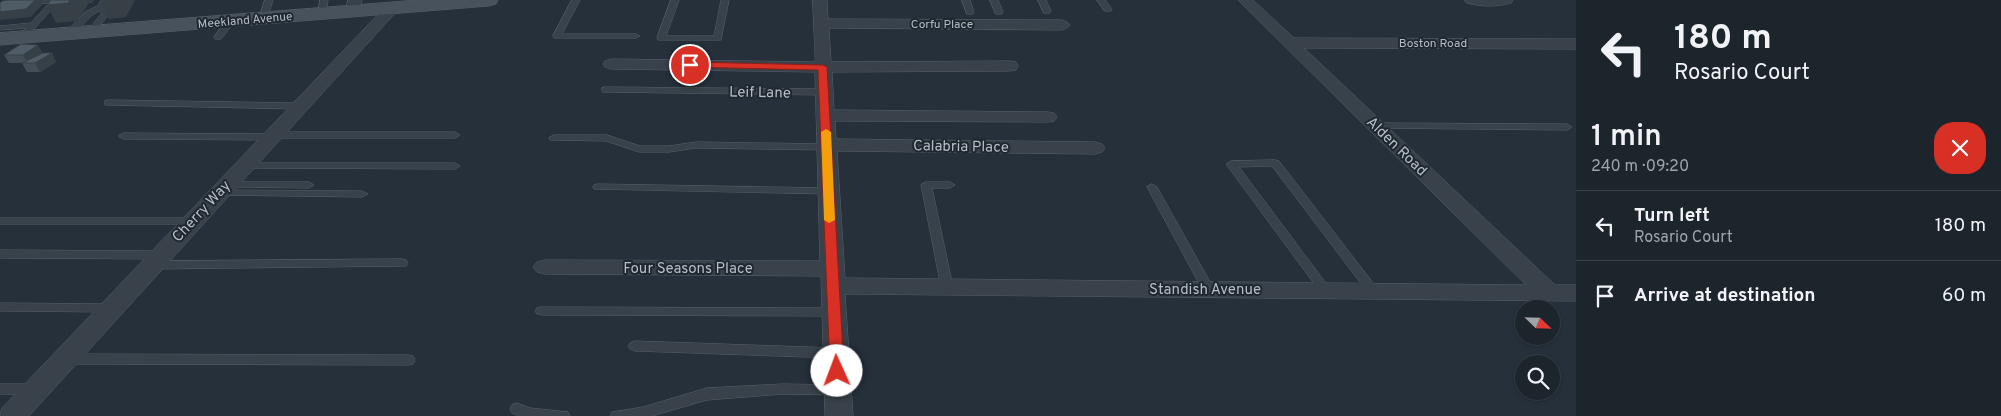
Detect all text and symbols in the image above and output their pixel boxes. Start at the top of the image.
street label: Meekland Avenue [197,9,293,33]
street label: Corfu Place [911,17,973,33]
text: 180 m [1674,17,1772,61]
icon: left [1591,20,1656,85]
street label: Boston Road [1399,36,1467,52]
pin [669,44,711,86]
icon: arrive [676,51,704,79]
text: Rosario Court [1674,60,1810,87]
street label: Leif Lane [729,83,791,104]
street label: Alden Road [1361,113,1430,181]
text: 1 min [1591,119,1662,156]
button: close [1934,122,1986,174]
street label: Calabria Place [913,137,1009,158]
text: 240 m · 09:20 [1591,157,1689,177]
street label: Cherry Way [169,177,236,247]
text: Turn left [1634,204,1710,228]
icon: left [1591,212,1619,240]
text: 180 m [1935,214,1986,238]
text: Rosario Court [1634,228,1733,248]
street label: Four Seasons Place [623,260,753,279]
street label: Standish Avenue [1149,281,1261,300]
icon: arrive [1591,282,1619,310]
text: Arrive at destination [1634,284,1815,308]
text: 60 m [1942,284,1986,308]
north arrow [1515,300,1560,345]
map controls [1515,300,1560,400]
position arrow [810,344,862,396]
button: search [1515,355,1560,400]

